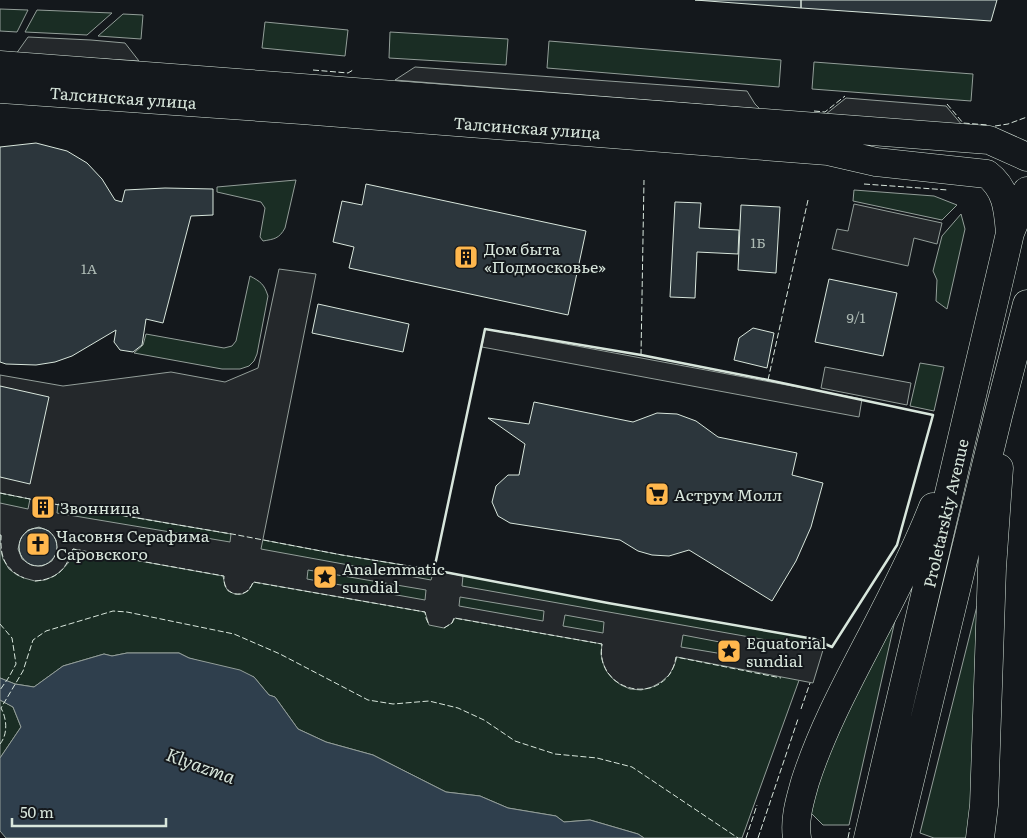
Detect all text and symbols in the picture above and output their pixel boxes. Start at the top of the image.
street label: Талсинская улица [49,80,198,114]
street label: Талсинская улица [453,110,602,144]
house number: 1Б [750,232,766,252]
place label: Дом быта «Подмосковье» [484,236,606,278]
building icon: Дом быта «Подмосковье» [453,244,479,270]
house number: 1А [81,258,98,278]
house number: 9/1 [846,307,866,327]
street label: Proletarskiy Avenue [916,436,974,590]
supermarket icon: Аструм Молл [644,481,670,507]
place label: Аструм Молл [674,482,782,506]
building icon: Звонница [30,494,56,520]
place label: Звонница [60,495,140,519]
place label: Часовня Серафима Саровского [56,523,210,565]
church icon: Часовня Серафима Саровского [25,531,51,557]
place label: Analemmatic sundial [342,556,445,598]
place icon: Analemmatic sundial [312,564,338,590]
place label: Equatorial sundial [746,630,826,672]
place icon: Equatorial sundial [716,638,742,664]
water label: Klyazma [163,740,240,790]
scale bar [12,796,166,828]
text: 50 m [20,800,54,823]

